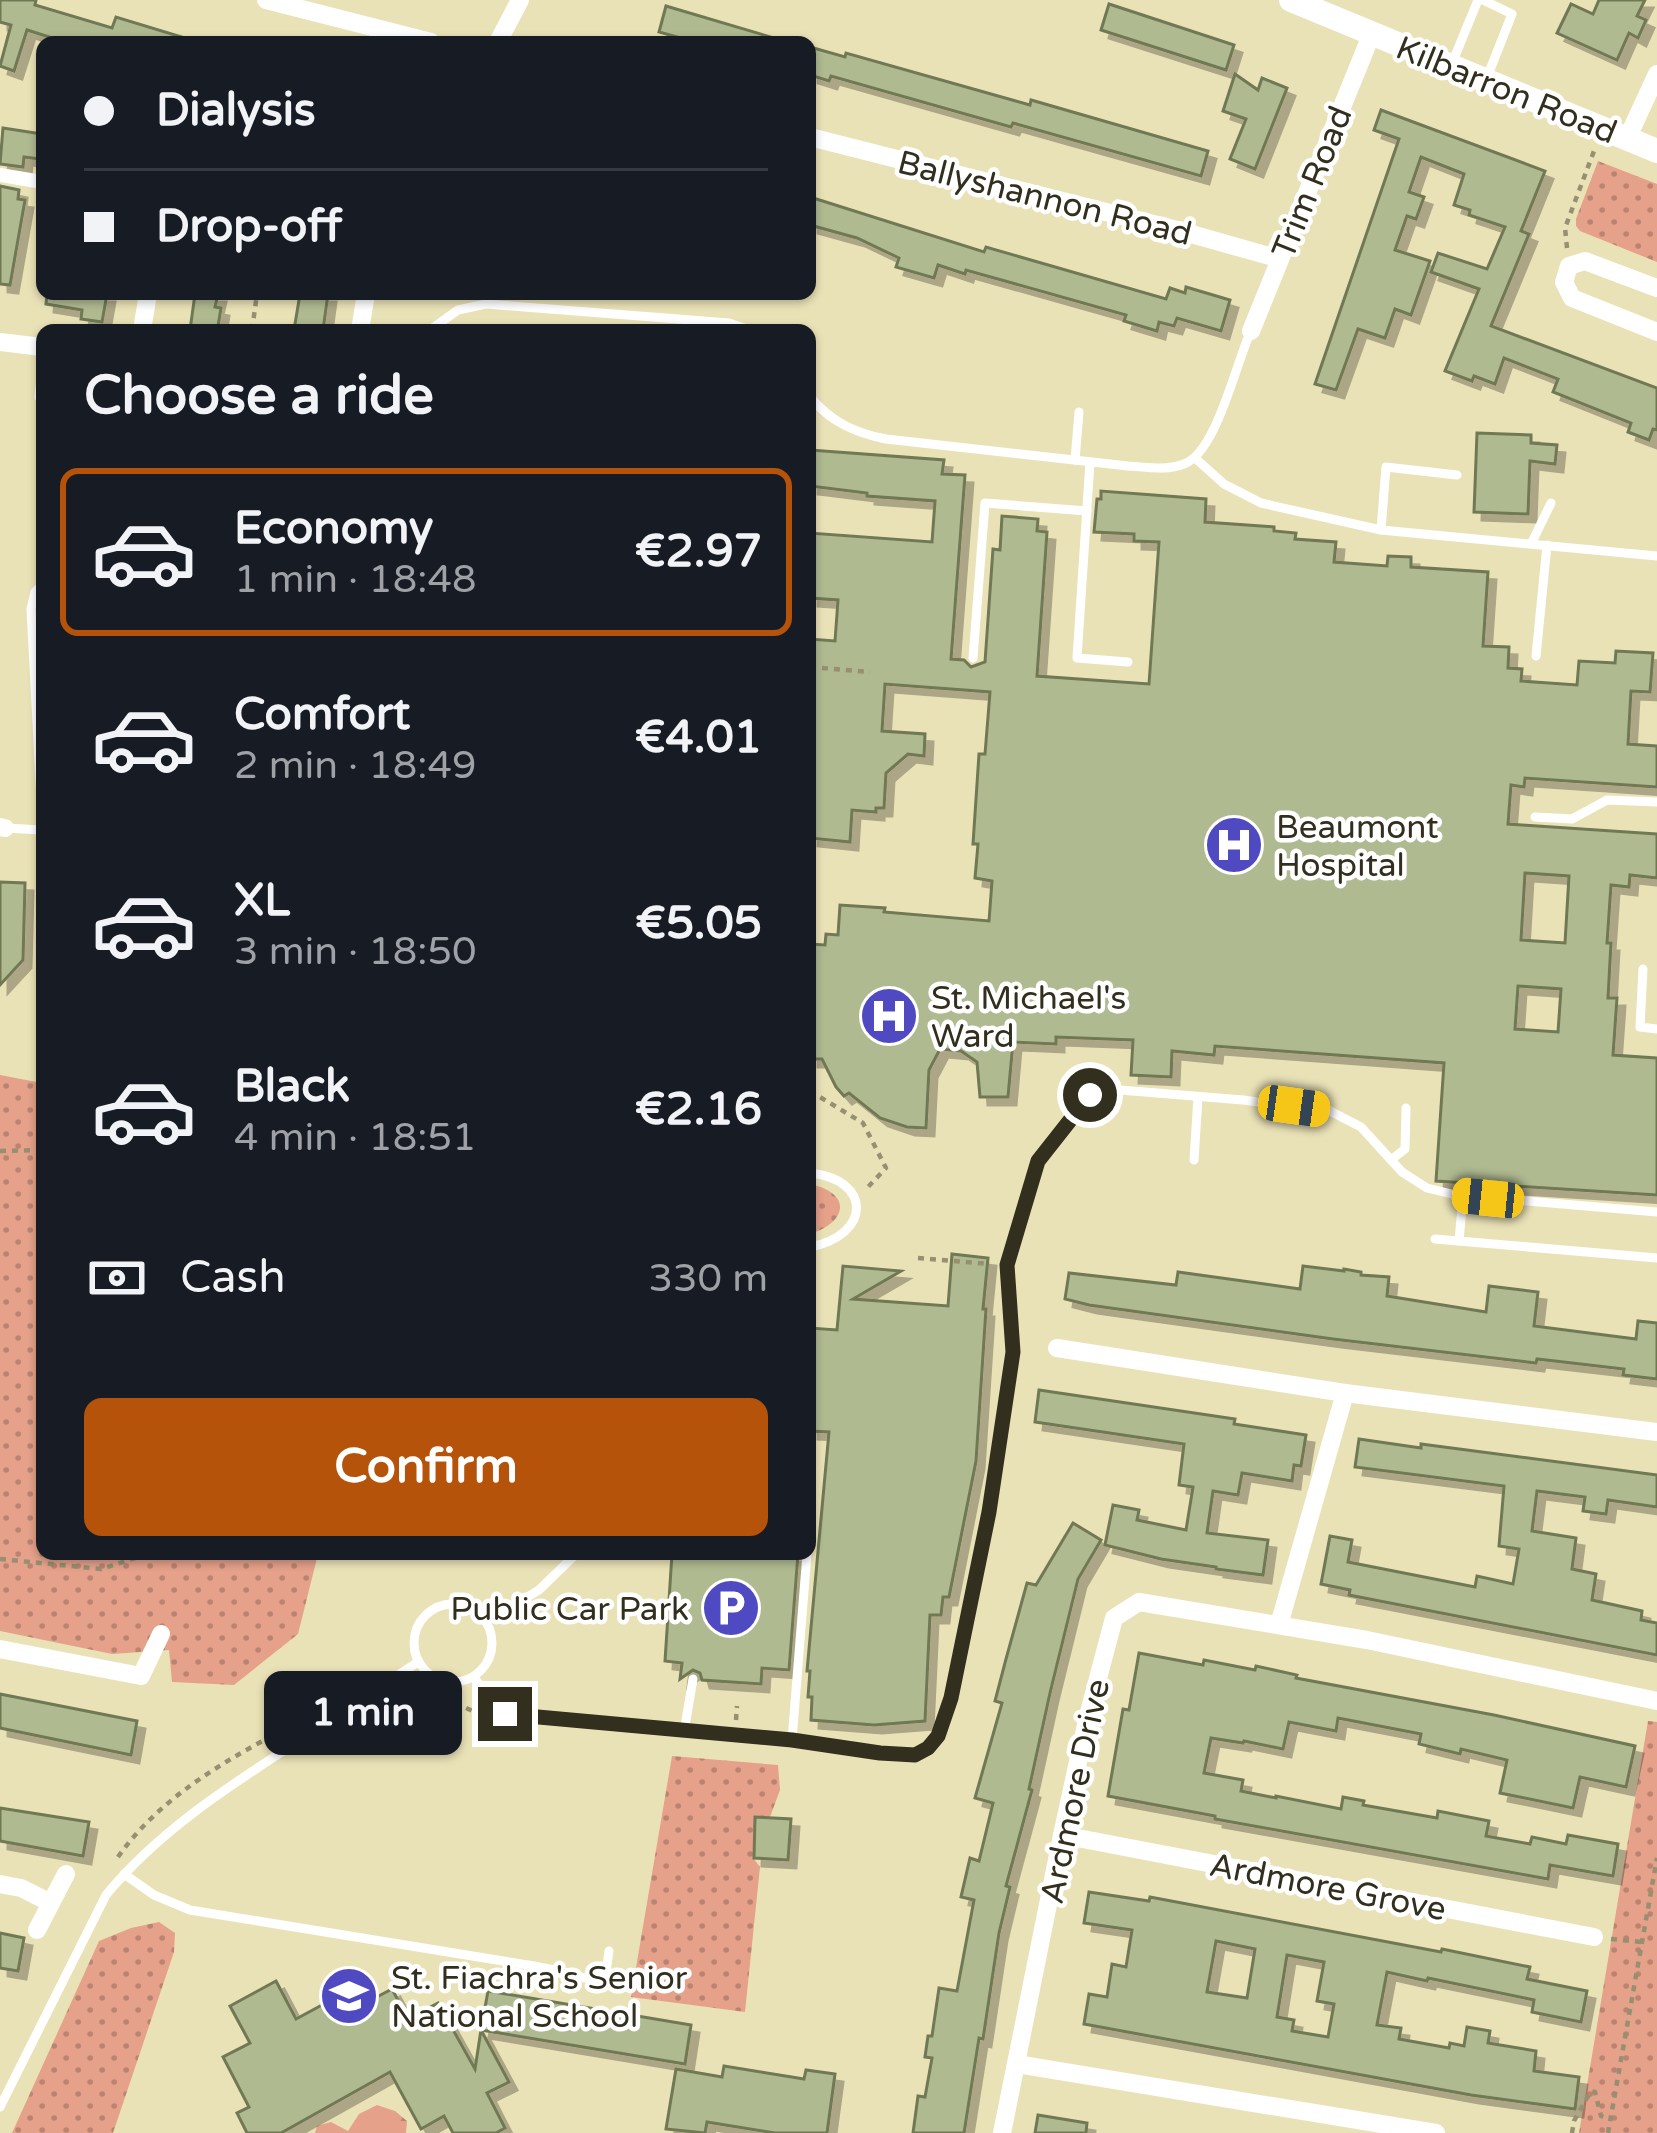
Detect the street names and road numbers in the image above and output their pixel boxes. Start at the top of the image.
street label: Kilbarron Road [1390,28,1622,152]
street label: Trim Road [1264,101,1361,264]
street label: Ballyshannon Road [893,143,1196,254]
street label: Ardmore Drive [1033,1676,1118,1907]
street label: Ardmore Grove [1206,1845,1449,1930]

